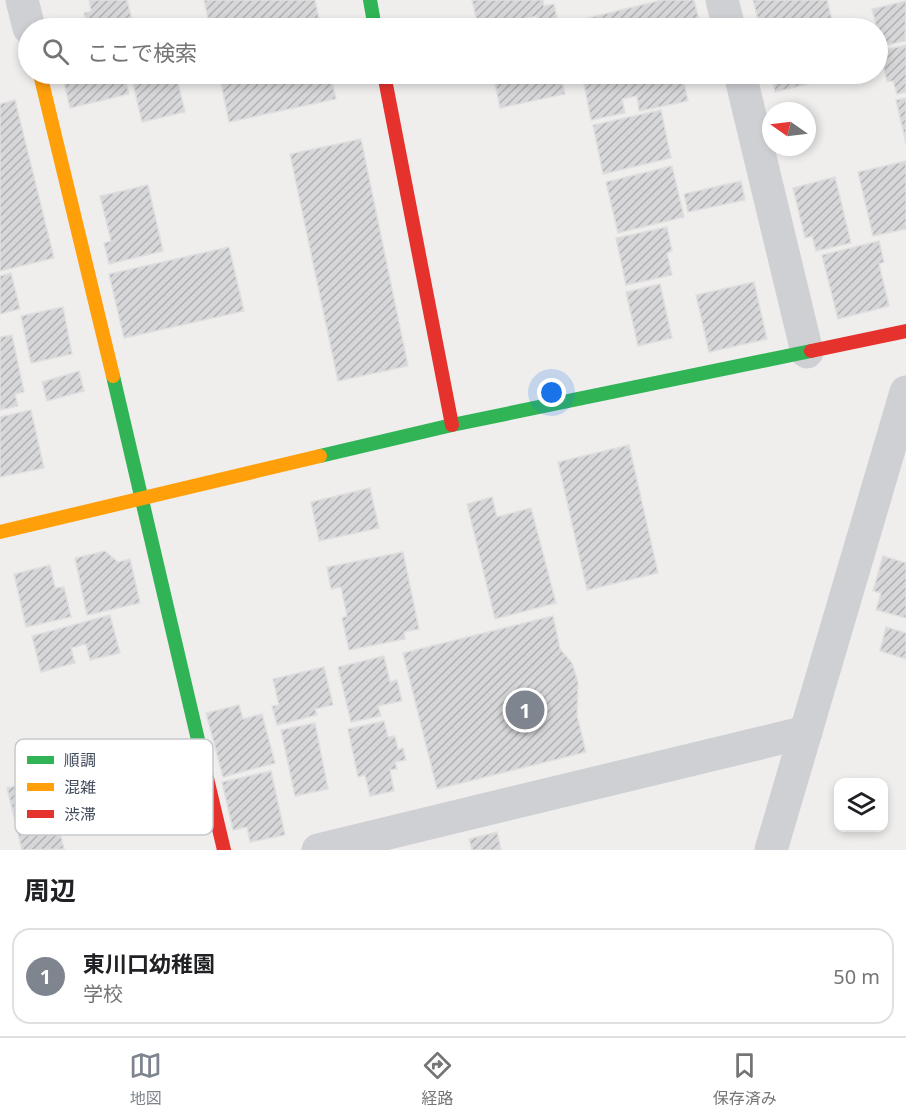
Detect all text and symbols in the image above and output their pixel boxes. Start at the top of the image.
search box [18,18,888,84]
icon: search [39,35,72,68]
text: ここで検索 [87,37,197,67]
north arrow [762,102,816,156]
your location [537,378,566,407]
pin: 1 [506,688,544,732]
legend [15,739,213,835]
text: 順調 [64,749,96,771]
text: 混雑 [64,776,96,798]
map controls [834,778,888,832]
button: layers [834,778,888,832]
text: 渋滞 [64,803,96,825]
text: 周辺 [24,872,76,908]
text: 東川口幼稚園 [83,948,215,978]
text: 1 [40,963,51,990]
text: 50 m [833,963,880,990]
text: 学校 [83,980,123,1007]
tab: 地図 [129,1049,162,1109]
tab: 経路 [421,1049,454,1109]
tab: 保存済み [713,1049,777,1109]

